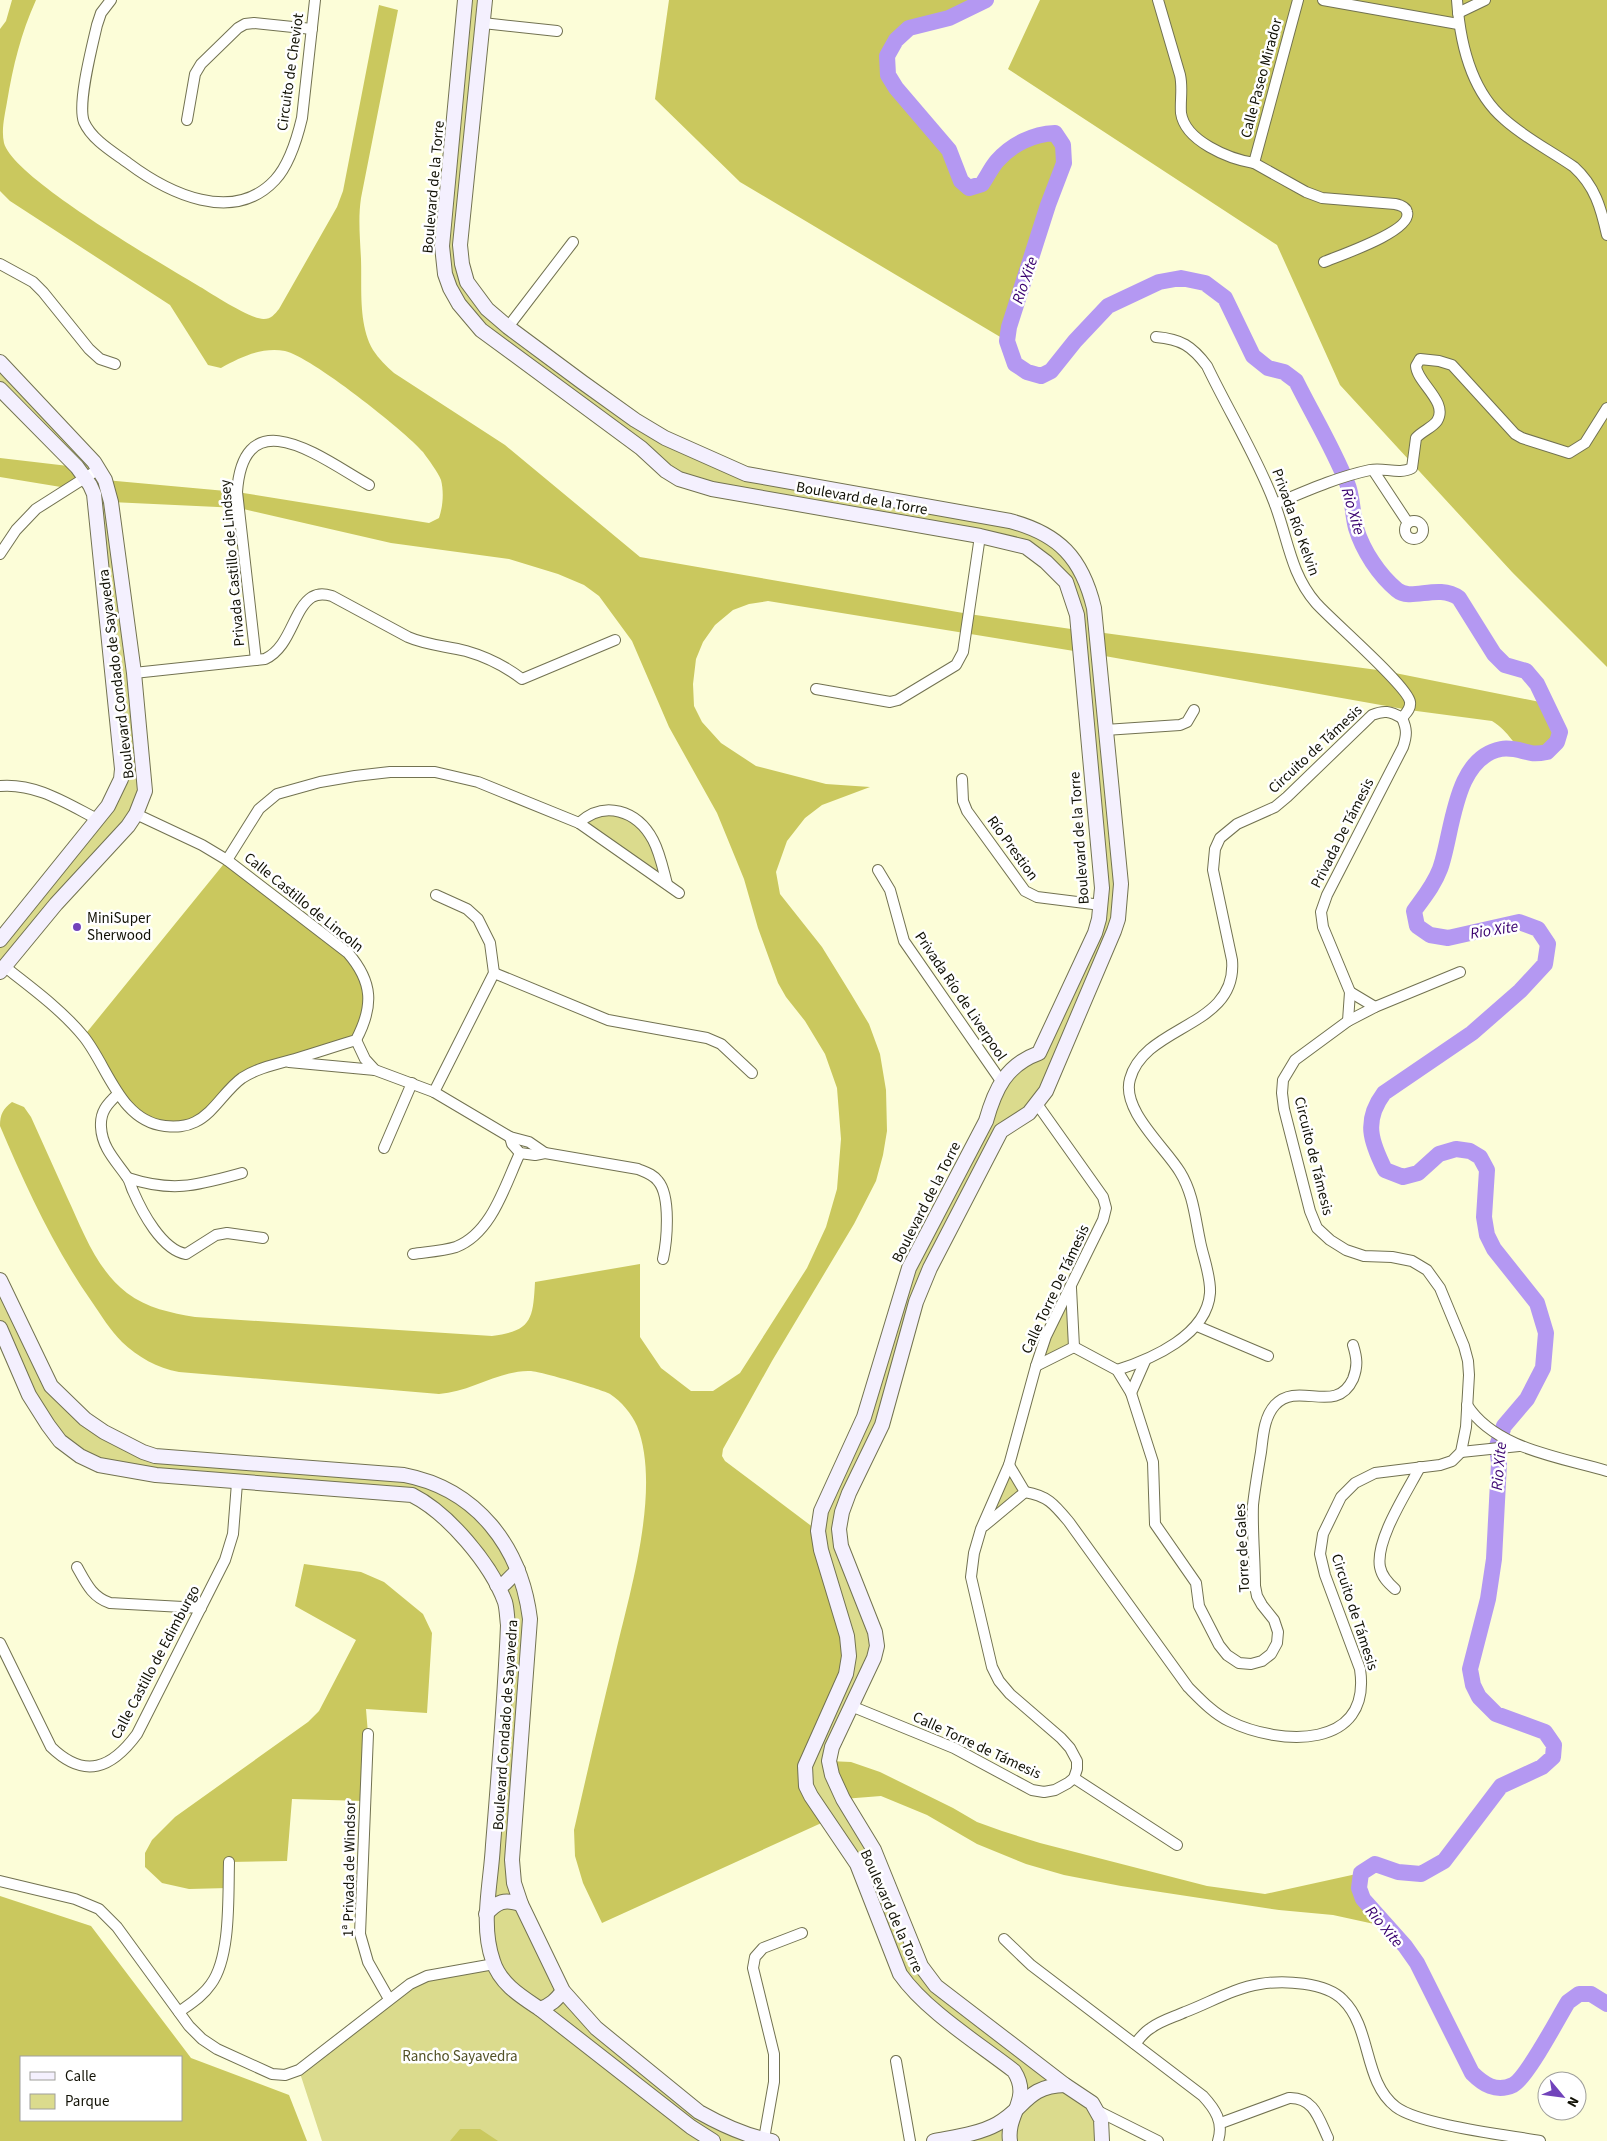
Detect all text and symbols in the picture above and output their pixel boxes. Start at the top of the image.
street label: Circuito de Cheviot [272,12,309,132]
street label: Calle Paseo Mirador [1235,15,1288,140]
street label: Boulevard de la Torre [417,120,450,254]
water label: Rio Xite [1007,254,1043,307]
street label: Privada Río Kelvin [1266,466,1325,579]
street label: Boulevard de la Torre [795,477,929,520]
street label: Privada Castillo de Lindsey [215,479,250,647]
water label: Rio Xite [1336,485,1370,538]
street label: Boulevard Condado de Sayavedra [93,568,140,780]
street label: Circuito de Támesis [1264,700,1367,798]
street label: Boulevard de la Torre [1064,771,1095,905]
street label: Privada De Támesis [1306,775,1379,892]
street label: Río Prestion [982,812,1043,885]
street label: Calle Castillo de Lincoln [239,848,368,957]
place label: MiniSuper Sherwood [87,908,151,946]
water label: Rio Xite [1469,915,1520,945]
marker: MiniSuper Sherwood [71,921,83,933]
street label: Privada Río de Liverpool [909,928,1012,1065]
street label: Circuito de Támesis [1289,1095,1338,1218]
street label: Boulevard de la Torre [887,1138,966,1266]
street label: Calle Torre De Támesis [1016,1221,1095,1357]
water label: Rio Xite [1486,1441,1512,1491]
street label: Torre de Gales [1230,1503,1255,1593]
street label: Circuito de Támesis [1326,1551,1383,1673]
street label: Calle Castillo de Edimburgo [106,1581,205,1743]
street label: Boulevard Condado de Sayavedra [488,1619,523,1831]
street label: Calle Torre de Támesis [909,1706,1044,1784]
street label: 1ª Privada de Windsor [338,1800,361,1937]
street label: Boulevard de la Torre [855,1846,928,1976]
water label: Rio Xite [1360,1901,1408,1952]
park label: Rancho Sayavedra [402,2046,518,2067]
legend [20,2056,182,2121]
text: Calle [65,2066,96,2087]
north arrow [1537,2071,1587,2121]
text: Parque [65,2091,109,2112]
text: N [1561,2093,1583,2111]

